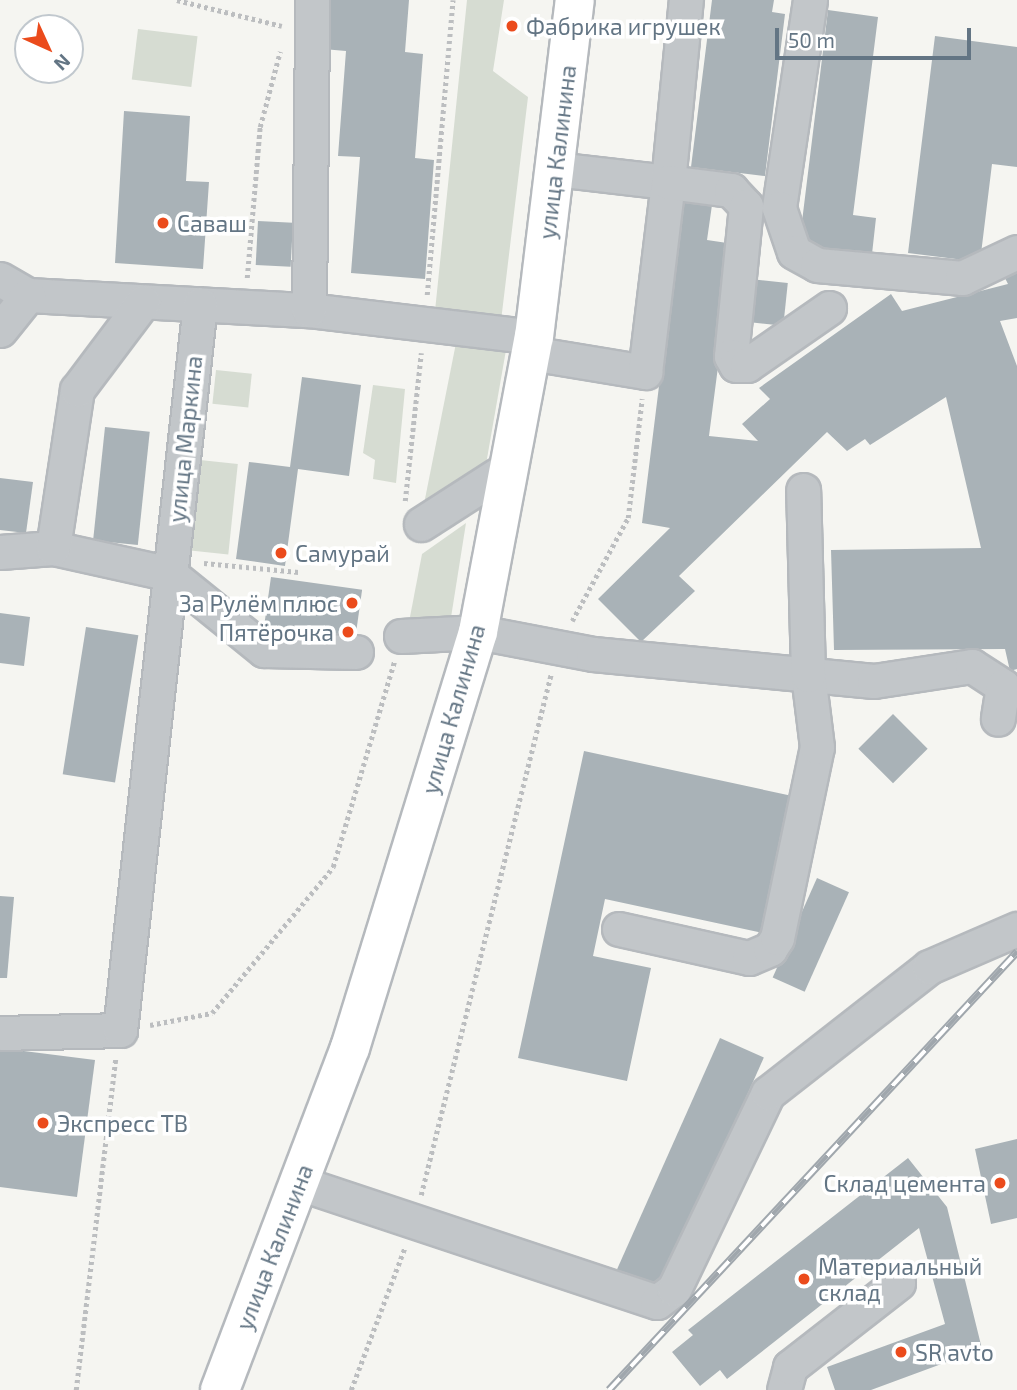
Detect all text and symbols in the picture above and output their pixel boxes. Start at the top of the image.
place label: Фабрика игрушек [526,12,721,40]
north arrow [14,14,84,84]
scale bar [779,14,975,58]
marker: Фабрика игрушек [504,18,520,34]
text: 50 m [788,27,835,52]
text: N [50,50,76,76]
street label: улица Калинина [533,63,581,241]
place label: Саваш [177,209,247,237]
marker: Саваш [155,215,171,231]
street label: улица Маркина [163,354,207,524]
place label: Самурай [295,539,390,567]
marker: Самурай [273,545,289,561]
place label: За Рулём плюс [179,589,338,617]
marker: За Рулём плюс [344,595,360,611]
place label: Пятёрочка [219,618,334,646]
street label: улица Калинина [416,621,490,797]
marker: Пятёрочка [340,624,356,640]
place label: Экспресс ТВ [57,1109,188,1137]
marker: Экспресс ТВ [35,1115,51,1131]
street label: улица Калинина [230,1160,318,1334]
place label: Склад цемента [823,1169,986,1197]
marker: Склад цемента [992,1175,1008,1191]
place label: Материальный склад [818,1252,982,1306]
marker: Материальный склад [796,1271,812,1287]
place label: SR avto [915,1338,994,1366]
marker: SR avto [893,1344,909,1360]

